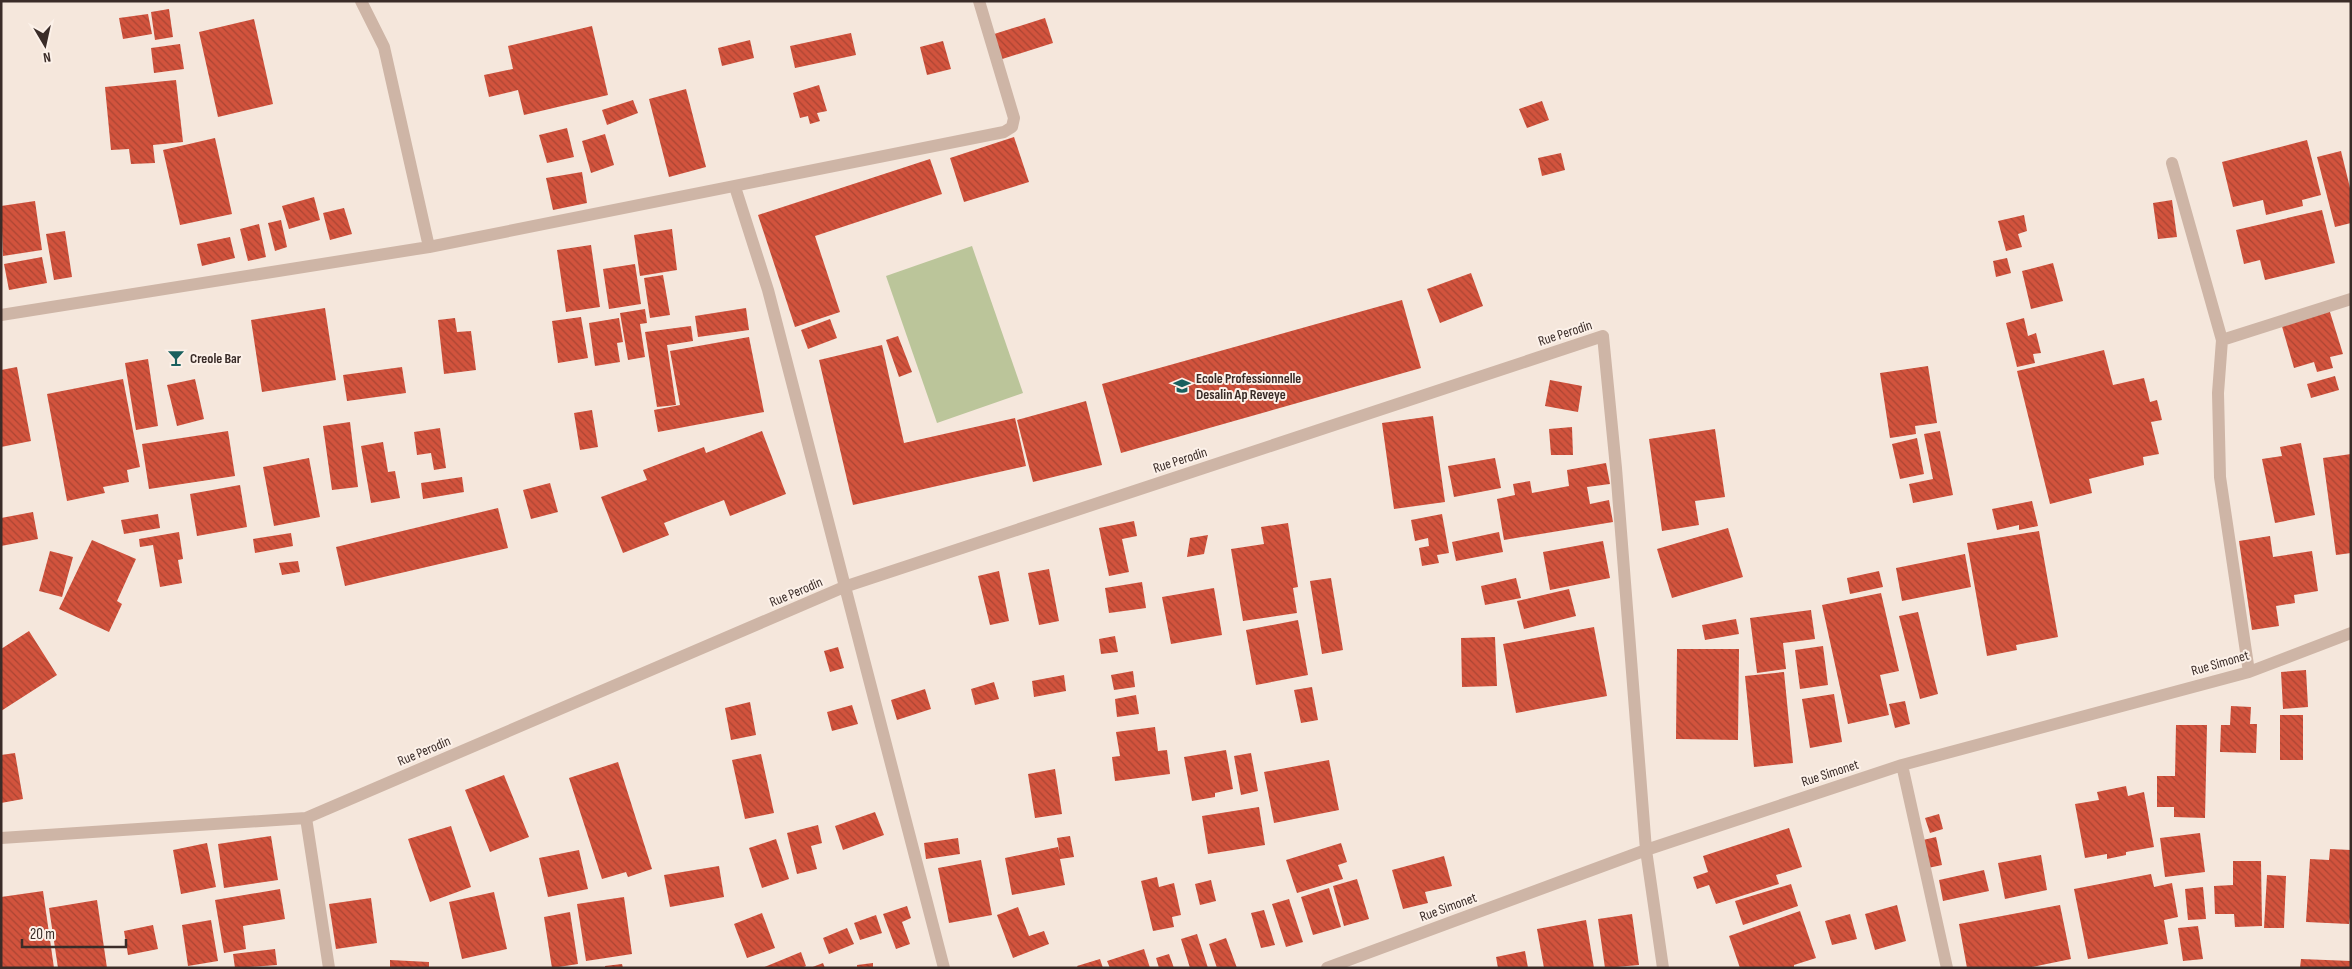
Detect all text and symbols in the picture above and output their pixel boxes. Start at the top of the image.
north arrow [20,20,70,70]
text: N [42,48,52,66]
street label: Rue Perodin [1536,316,1594,350]
bar icon: Creole Bar [166,348,186,368]
place label: Creole Bar [190,350,242,367]
place label: Ecole Professionnelle Desalin Ap Reveye [1196,370,1301,403]
school or university icon: Ecole Professionnelle Desalin Ap Reveye [1172,376,1192,396]
street label: Rue Perodin [1151,443,1209,477]
street label: Rue Perodin [767,573,825,611]
street label: Rue Simonet [2189,647,2251,679]
street label: Rue Perodin [395,732,453,770]
street label: Rue Simonet [1799,756,1861,790]
street label: Rue Simonet [1417,889,1479,925]
scale bar [22,916,126,948]
text: 20 m [30,925,55,944]

